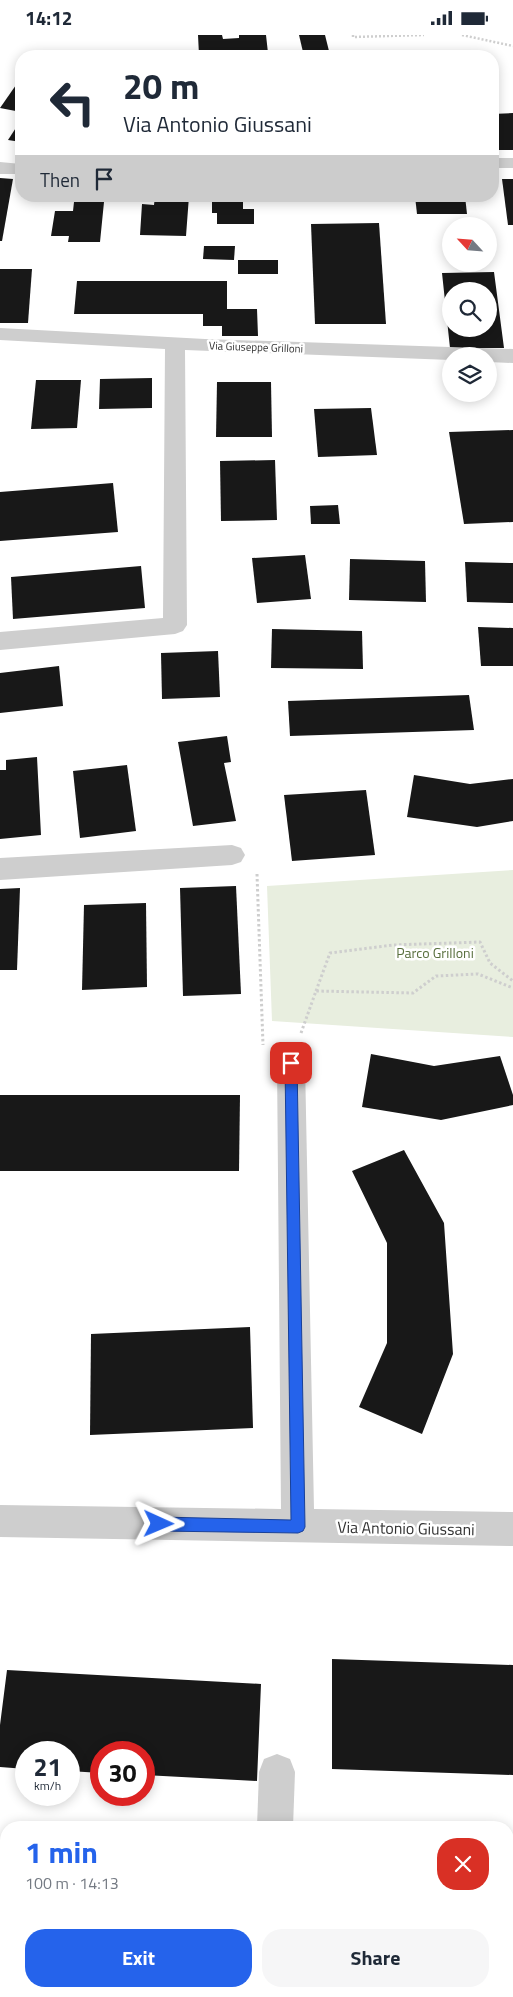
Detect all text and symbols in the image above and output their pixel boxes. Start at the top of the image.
text: 14:12 [25,3,72,32]
text: 20 m [123,59,199,113]
icon: left [40,70,105,135]
text: Via Antonio Giussani [123,107,312,141]
text: Then [40,165,80,194]
icon: arrive [90,165,118,193]
north arrow [442,217,498,273]
map controls [442,217,497,402]
button: search [442,282,497,337]
street label: Via Giuseppe Grilloni [209,337,303,357]
button: layers [442,347,497,402]
park label: Parco Grilloni [396,942,474,963]
pin [270,1042,312,1084]
icon: arrive [277,1049,305,1077]
position arrow [132,1497,184,1549]
street label: Via Antonio Giussani [337,1515,475,1541]
speed limit sign: 30 [90,1741,155,1806]
text: 21 [33,1748,62,1786]
text: km/h [34,1776,61,1795]
text: 1 min [25,1829,98,1875]
button: close [437,1838,489,1890]
text: 100 m · 14:13 [25,1871,119,1895]
button: Exit [25,1929,252,1987]
button: Share [262,1929,489,1987]

